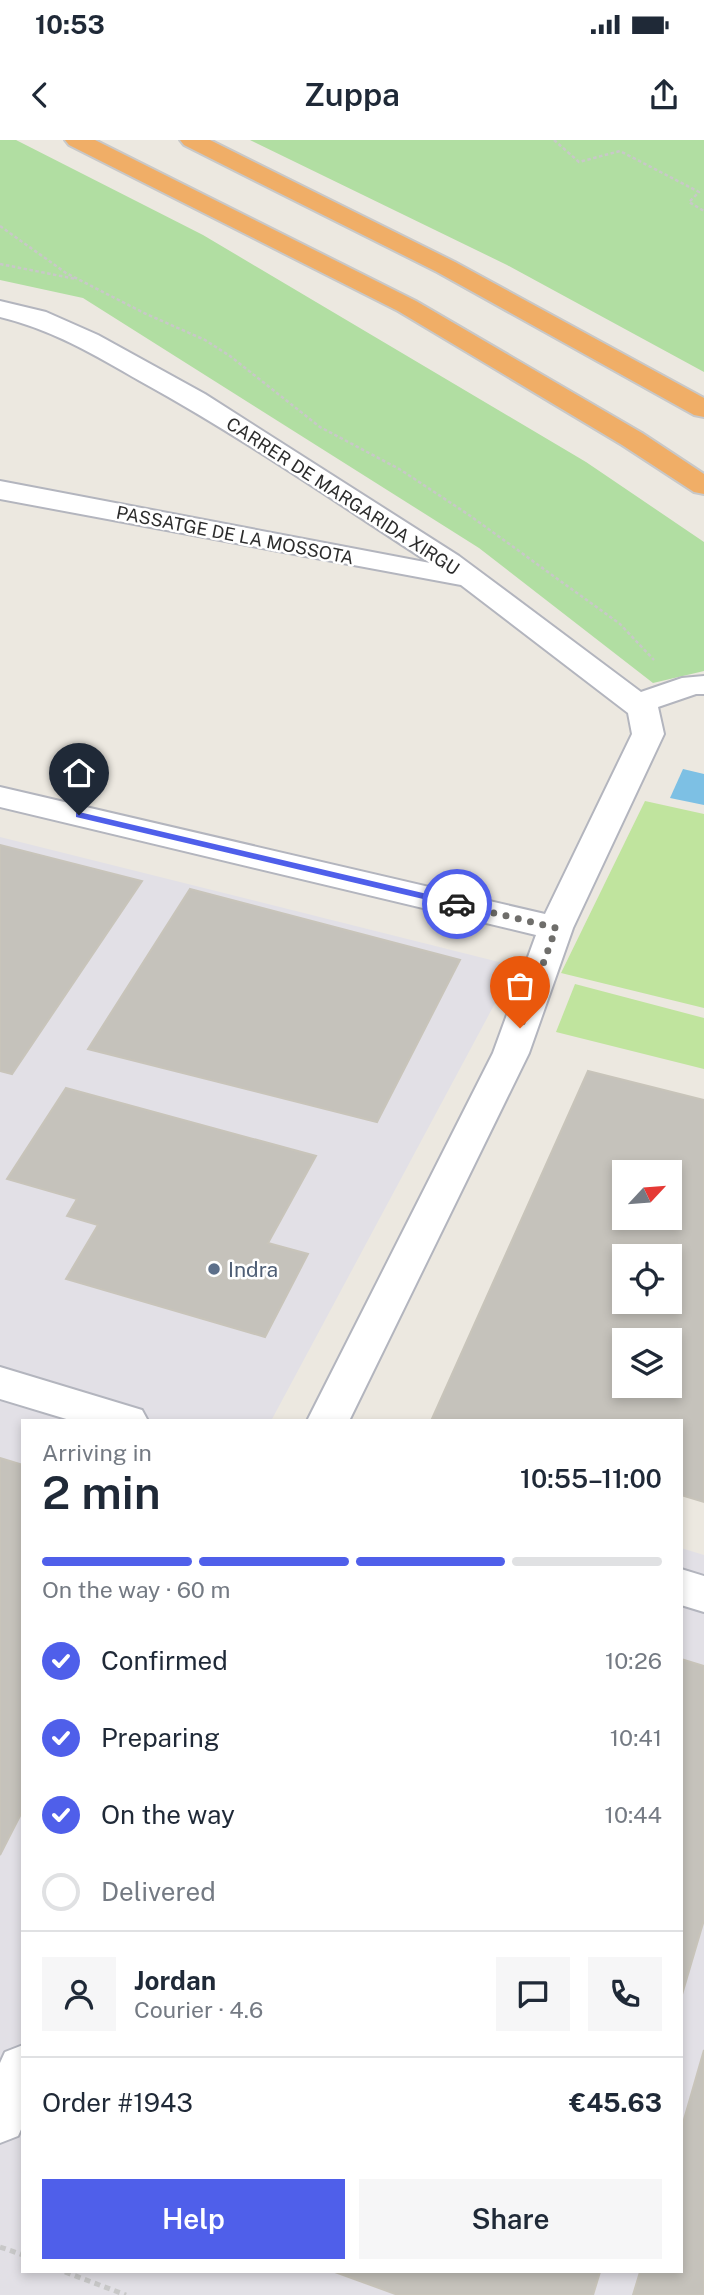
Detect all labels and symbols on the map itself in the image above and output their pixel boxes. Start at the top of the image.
street label: CARRER DE MARGARIDA XIRGU [223,413,463,579]
street label: PASSATGE DE LA MOSSOTA [114,502,356,568]
pin [49,743,109,815]
courier [422,869,492,939]
pin [490,956,550,1028]
north arrow [612,1160,682,1230]
place label: Indra [228,1257,278,1282]
marker: Indra [206,1261,222,1277]

